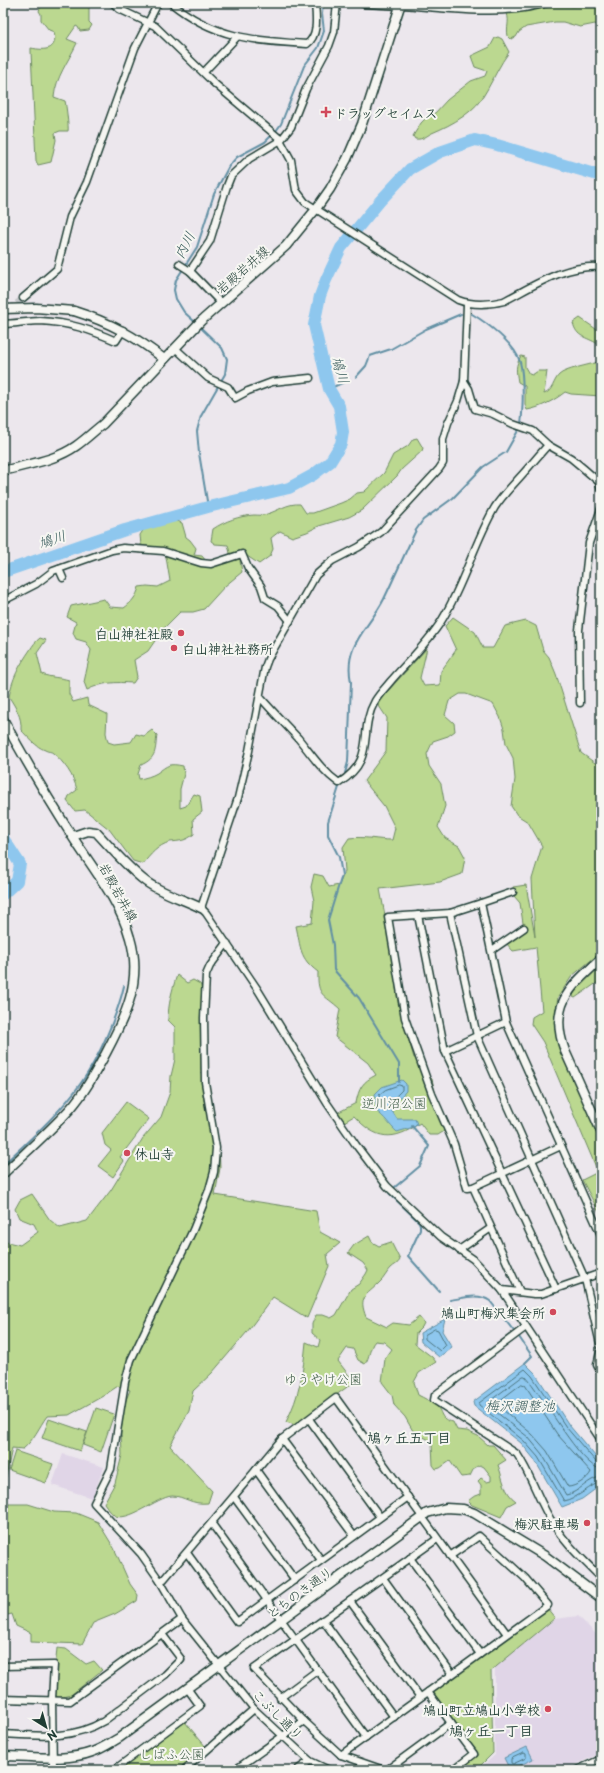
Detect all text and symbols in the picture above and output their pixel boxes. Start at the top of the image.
place label: ドラッグセイムス [334,103,437,122]
marker: ドラッグセイムス [321,107,331,117]
water label: 内川 [168,228,200,262]
street label: 岩殿岩井線 [211,240,274,297]
water label: 鳩川 [327,354,355,386]
water label: 鳩川 [35,525,69,553]
place label: 白山神社社殿 [95,624,173,643]
marker: 白山神社社殿 [176,628,186,638]
place label: 白山神社社務所 [182,639,273,658]
marker: 白山神社社務所 [169,643,179,653]
street label: 岩殿岩井線 [95,859,144,926]
park label: 逆川沼公園 [361,1093,427,1112]
place label: 休山寺 [135,1144,174,1163]
marker: 休山寺 [122,1148,132,1158]
place label: 鳩山町梅沢集会所 [441,1303,545,1322]
marker: 鳩山町梅沢集会所 [548,1307,558,1317]
park label: ゆうやけ公園 [284,1369,362,1388]
water label: 梅沢調整池 [485,1395,556,1416]
district label: 鳩ヶ丘五丁目 [367,1427,451,1448]
place label: 梅沢駐車場 [514,1514,579,1533]
marker: 梅沢駐車場 [582,1518,592,1528]
street label: とちのき通り [262,1561,336,1623]
street label: こぶし通り [248,1684,308,1744]
place label: 鳩山町立鳩山小学校 [423,1700,540,1719]
marker: 鳩山町立鳩山小学校 [543,1704,553,1714]
north arrow [26,1707,66,1747]
district label: 鳩ヶ丘一丁目 [449,1720,533,1741]
text: N [43,1726,61,1745]
park label: しばふ公園 [139,1744,205,1763]

